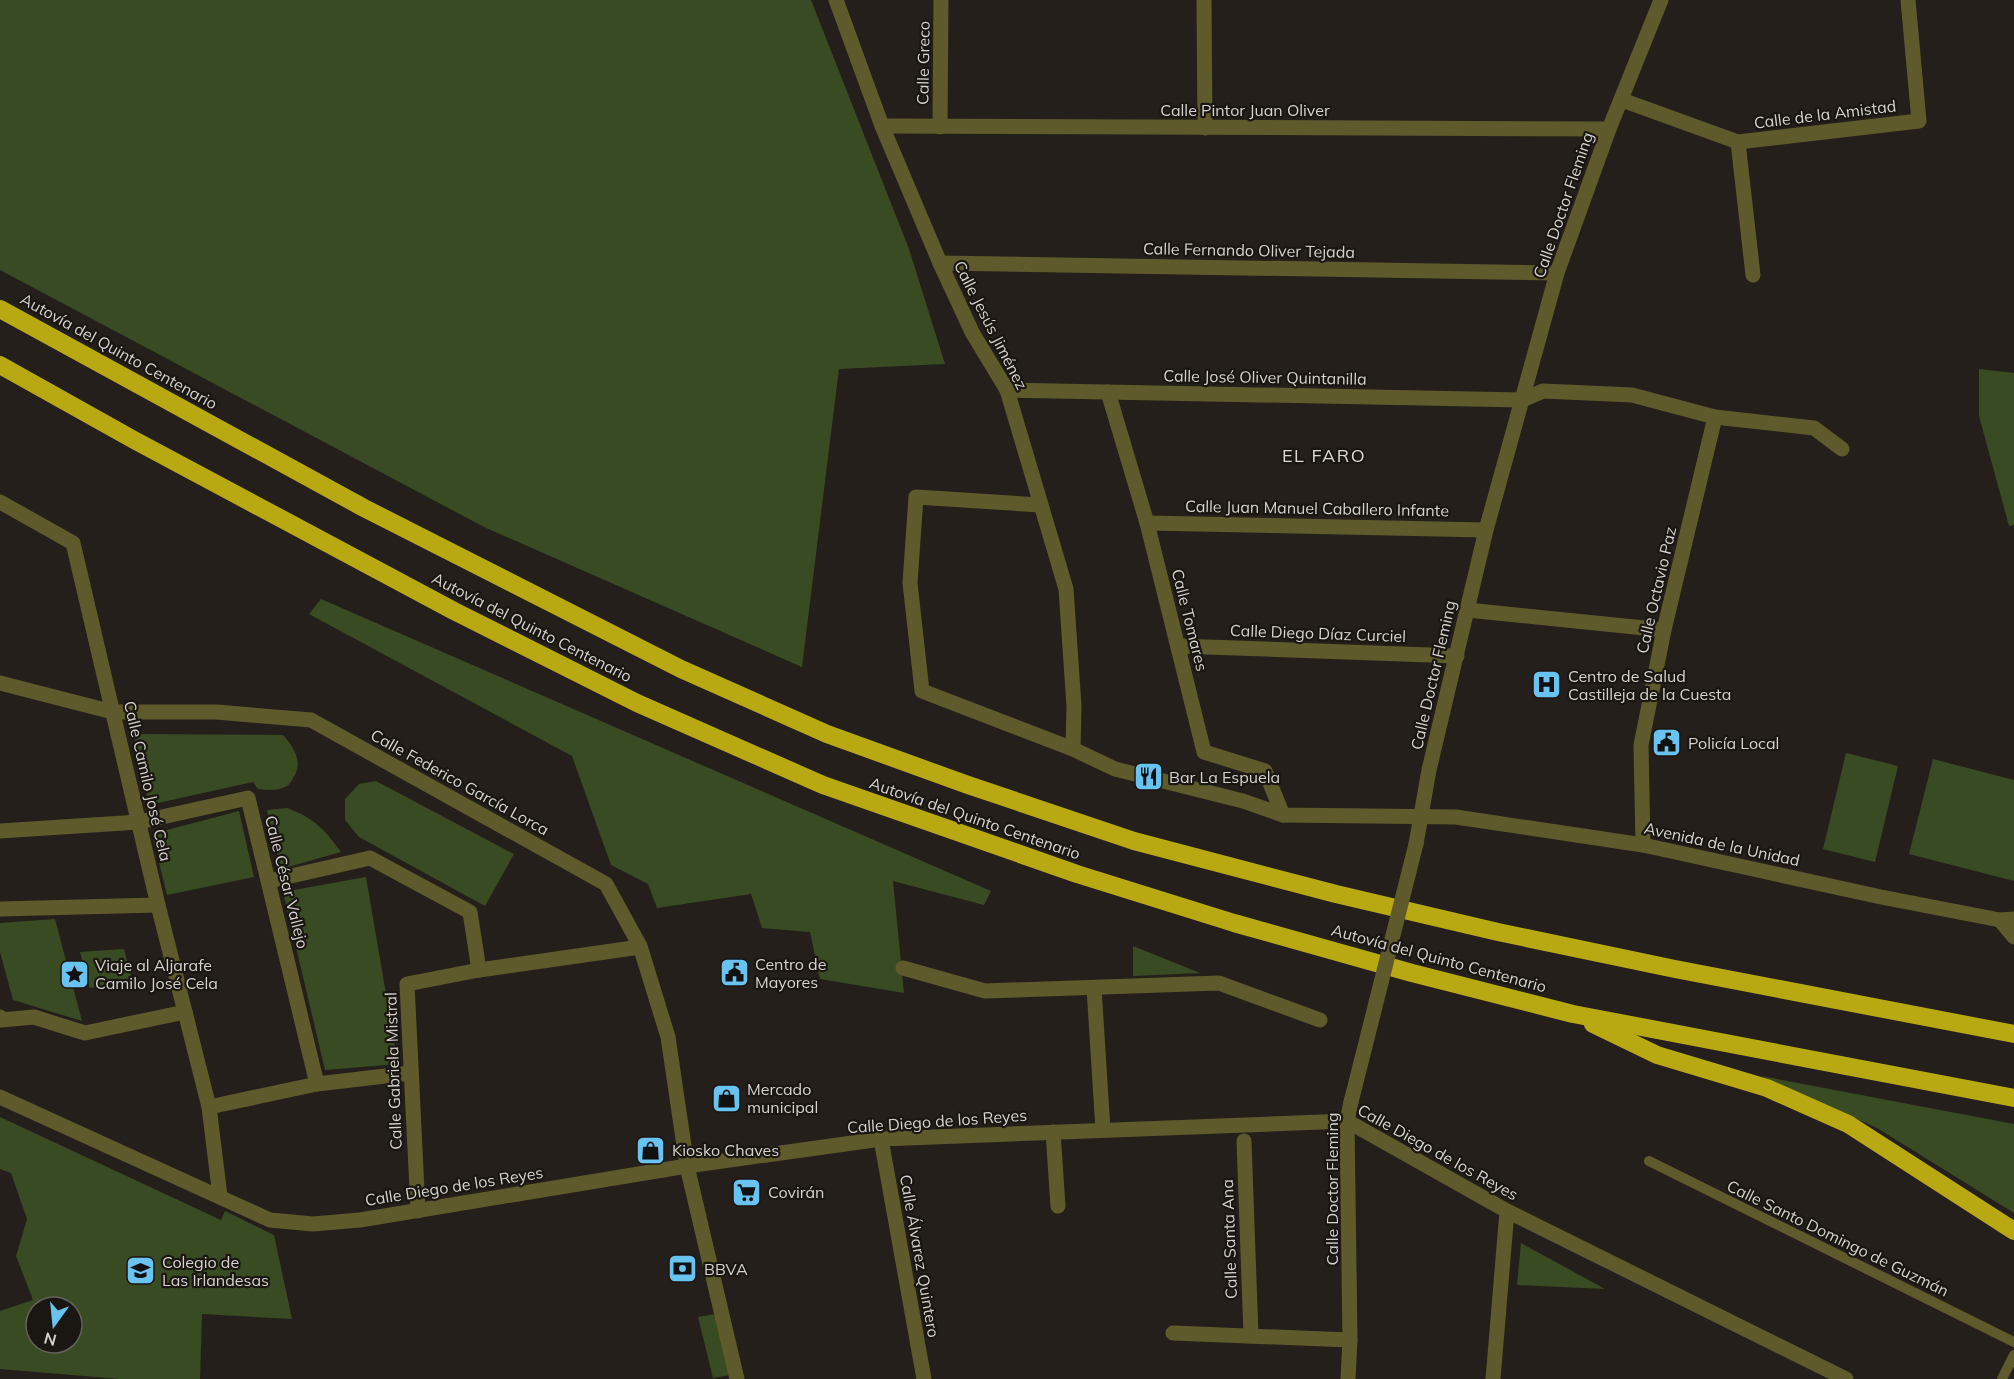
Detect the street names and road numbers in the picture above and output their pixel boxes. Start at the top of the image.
street label: Calle Greco [912,21,934,105]
street label: Calle de la Amistad [1753,95,1897,133]
street label: Calle Pintor Juan Oliver [1160,100,1330,120]
street label: Calle Doctor Fleming [1529,129,1597,281]
street label: Calle Fernando Oliver Tejada [1143,238,1355,262]
street label: Calle Jesús Jiménez [950,257,1032,393]
street label: Autovía del Quinto Centenario [17,288,221,414]
street label: Calle José Oliver Quintanilla [1163,365,1367,389]
street label: Calle Juan Manuel Caballero Infante [1185,496,1449,520]
street label: Calle Octavio Paz [1632,525,1680,655]
street label: Calle Tomares [1168,567,1212,673]
street label: Autovía del Quinto Centenario [429,568,635,686]
street label: Calle Doctor Fleming [1406,598,1460,752]
street label: Calle Diego Díaz Curciel [1230,620,1406,646]
street label: Calle Camilo José Cela [120,699,176,863]
street label: Calle Federico García Lorca [367,725,553,839]
street label: Autovía del Quinto Centenario [867,772,1083,864]
street label: Calle César Vallejo [261,813,313,951]
street label: Avenida de la Unidad [1642,818,1802,870]
street label: Autovía del Quinto Centenario [1329,920,1549,996]
street label: Calle Gabriela Mistral [380,992,406,1150]
street label: Calle Diego de los Reyes [1354,1100,1522,1204]
street label: Calle Diego de los Reyes [846,1105,1028,1137]
street label: Calle Doctor Fleming [1322,1113,1342,1265]
street label: Calle Diego de los Reyes [363,1162,545,1210]
street label: Calle Álvarez Quintero [896,1173,944,1339]
street label: Calle Santo Domingo de Guzmán [1724,1175,1952,1301]
street label: Calle Santa Ana [1217,1179,1241,1299]

